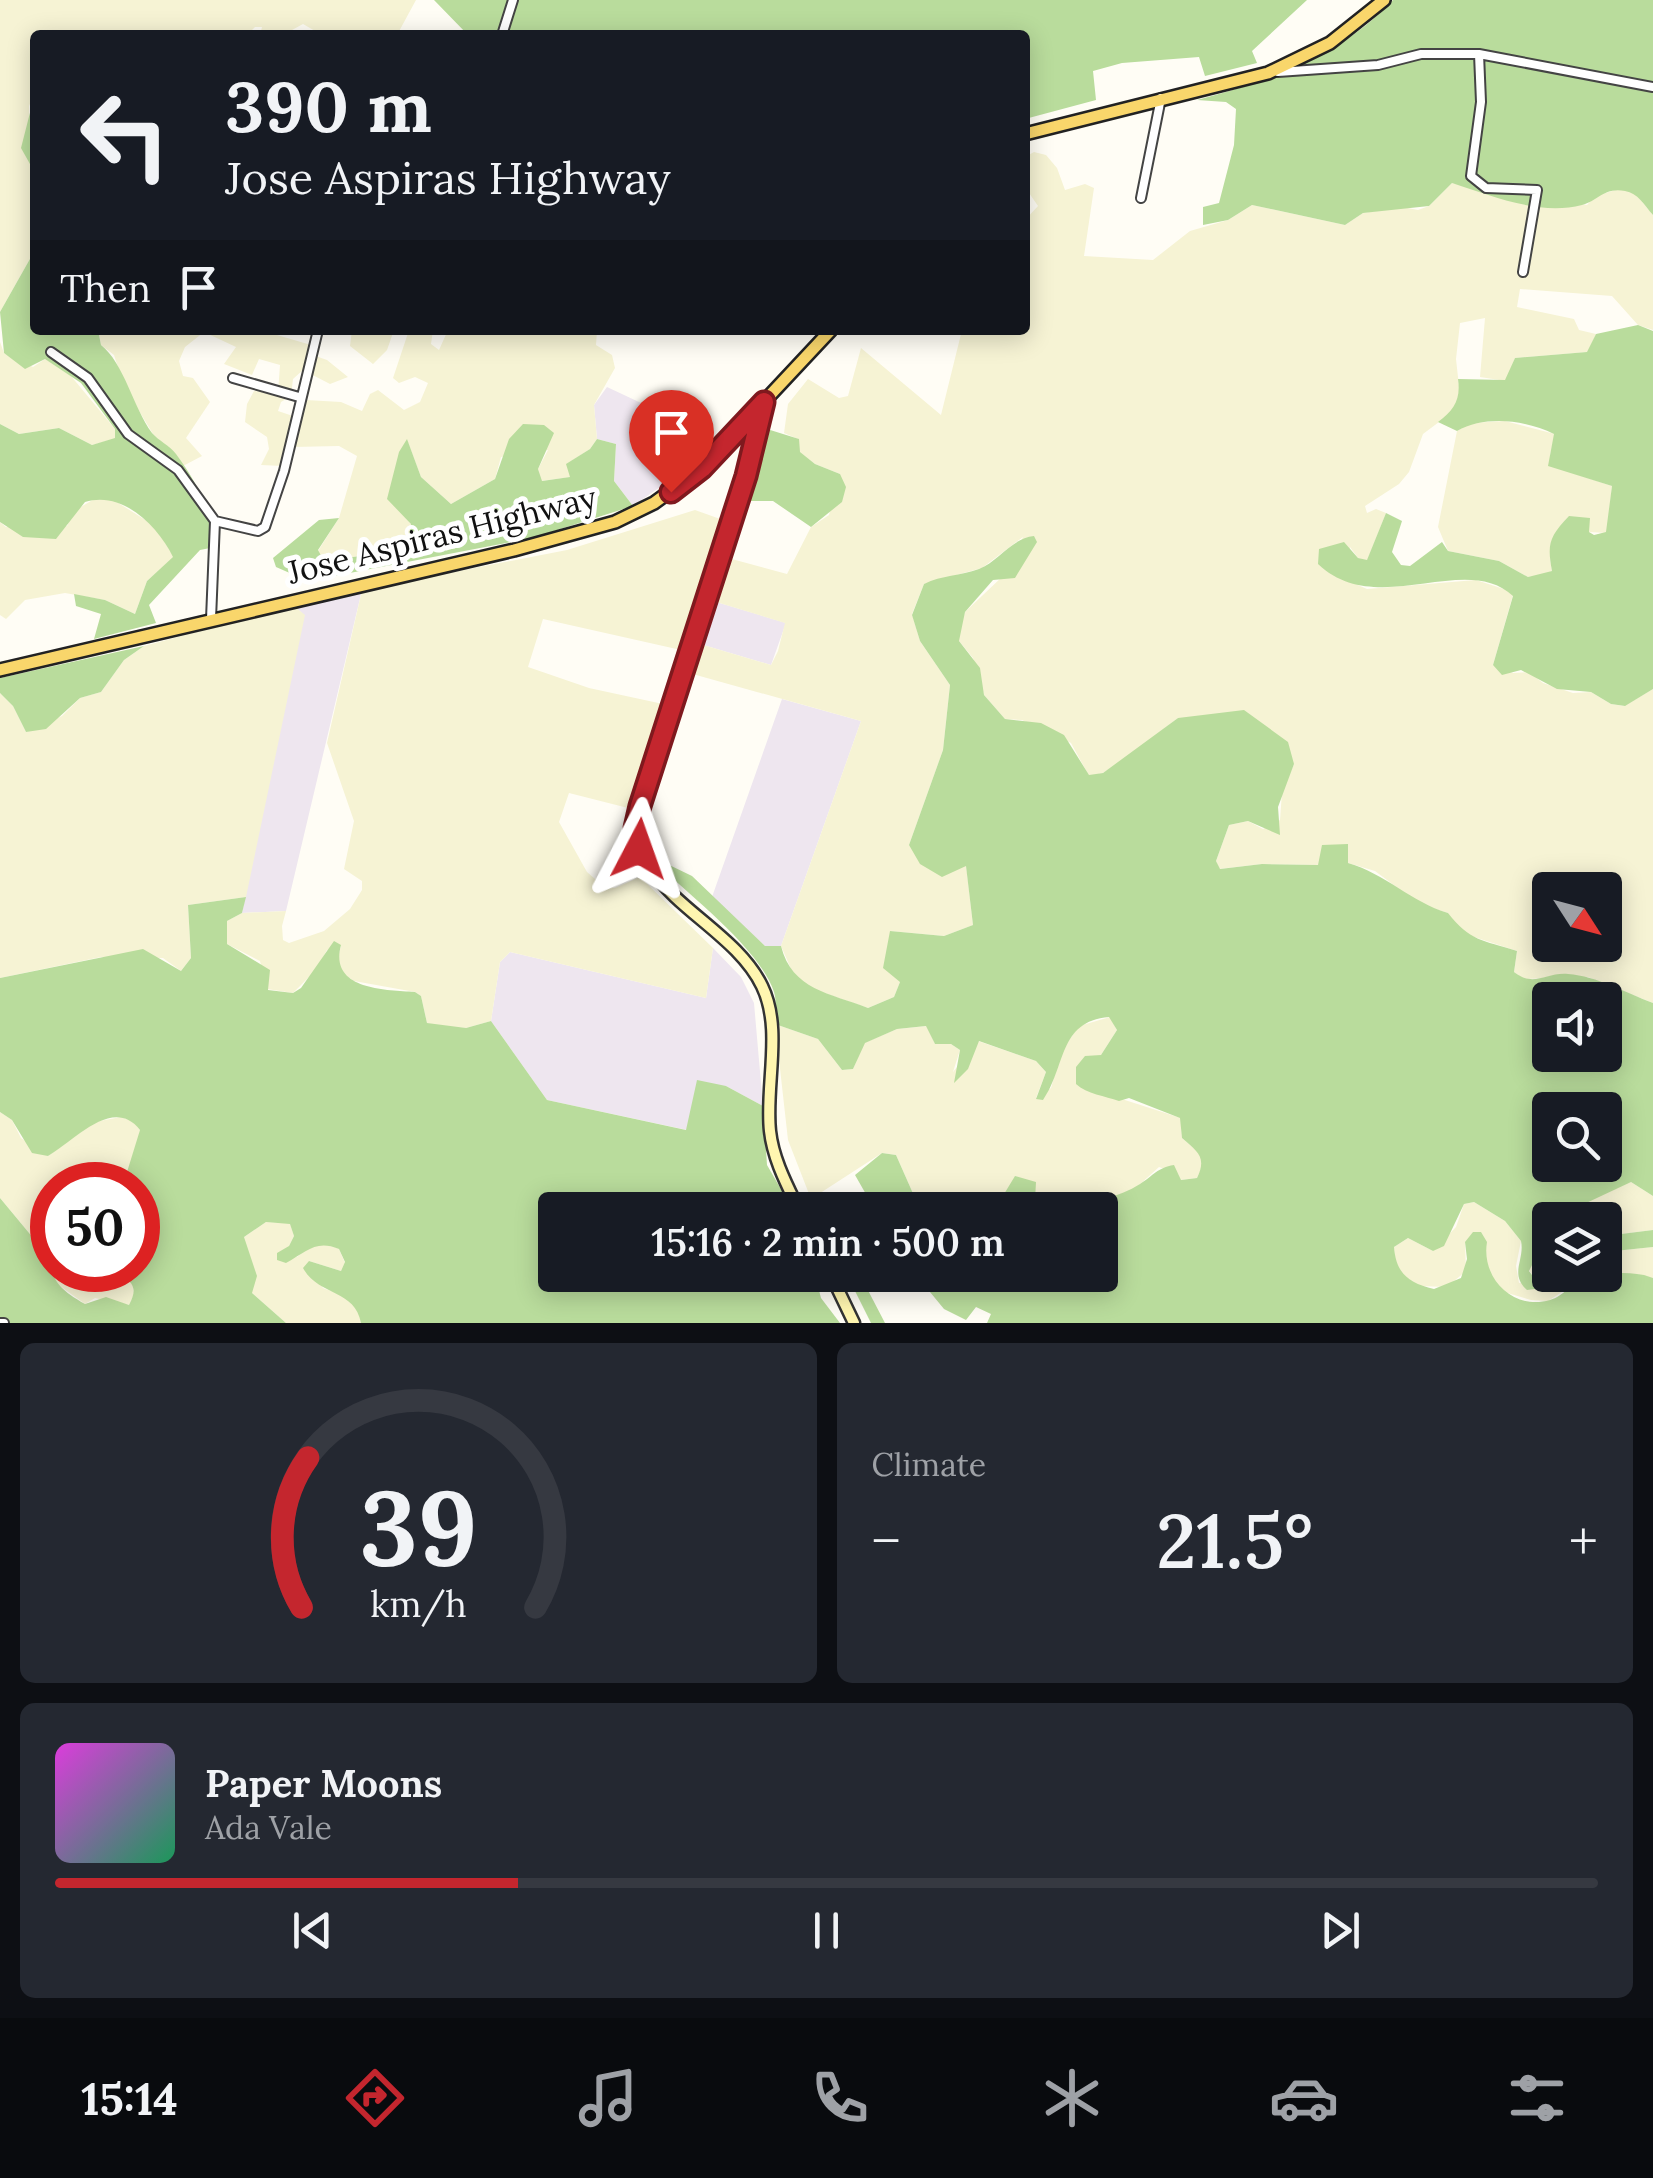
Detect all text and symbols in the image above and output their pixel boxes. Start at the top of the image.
text: 390 m [225,62,432,151]
icon: left [60,70,190,200]
text: Jose Aspiras Highway [225,149,671,206]
icon: arrive [171,260,226,315]
text: Then [60,264,151,312]
pin [629,390,714,493]
icon: arrive [644,405,699,460]
street label: Jose Aspiras Highway [282,476,601,593]
position arrow [587,797,691,901]
north arrow [1532,872,1622,962]
map controls [1532,872,1622,1292]
button: sound [1532,982,1622,1072]
button: search [1532,1092,1622,1182]
speed limit sign: 50 [30,1162,160,1292]
button: layers [1532,1202,1622,1292]
text: 15:16 · 2 min · 500 m [651,1218,1005,1266]
text: Climate [872,1444,986,1485]
text: 39 [359,1460,477,1593]
text: 21.5° [1156,1493,1313,1589]
text: − [872,1506,901,1576]
text: + [1569,1506,1598,1576]
text: km/h [370,1581,467,1627]
text: Paper Moons [205,1759,442,1807]
text: Ada Vale [205,1807,332,1848]
icon: previous [285,1903,340,1958]
icon: pause [799,1903,854,1958]
icon: next [1313,1903,1368,1958]
icon: directions [340,2063,410,2133]
icon: music [573,2063,643,2133]
icon: phone [805,2063,875,2133]
icon: climate [1037,2063,1107,2133]
icon: car [1269,2063,1339,2133]
icon: filters [1502,2063,1572,2133]
text: 15:14 [81,2070,178,2127]

